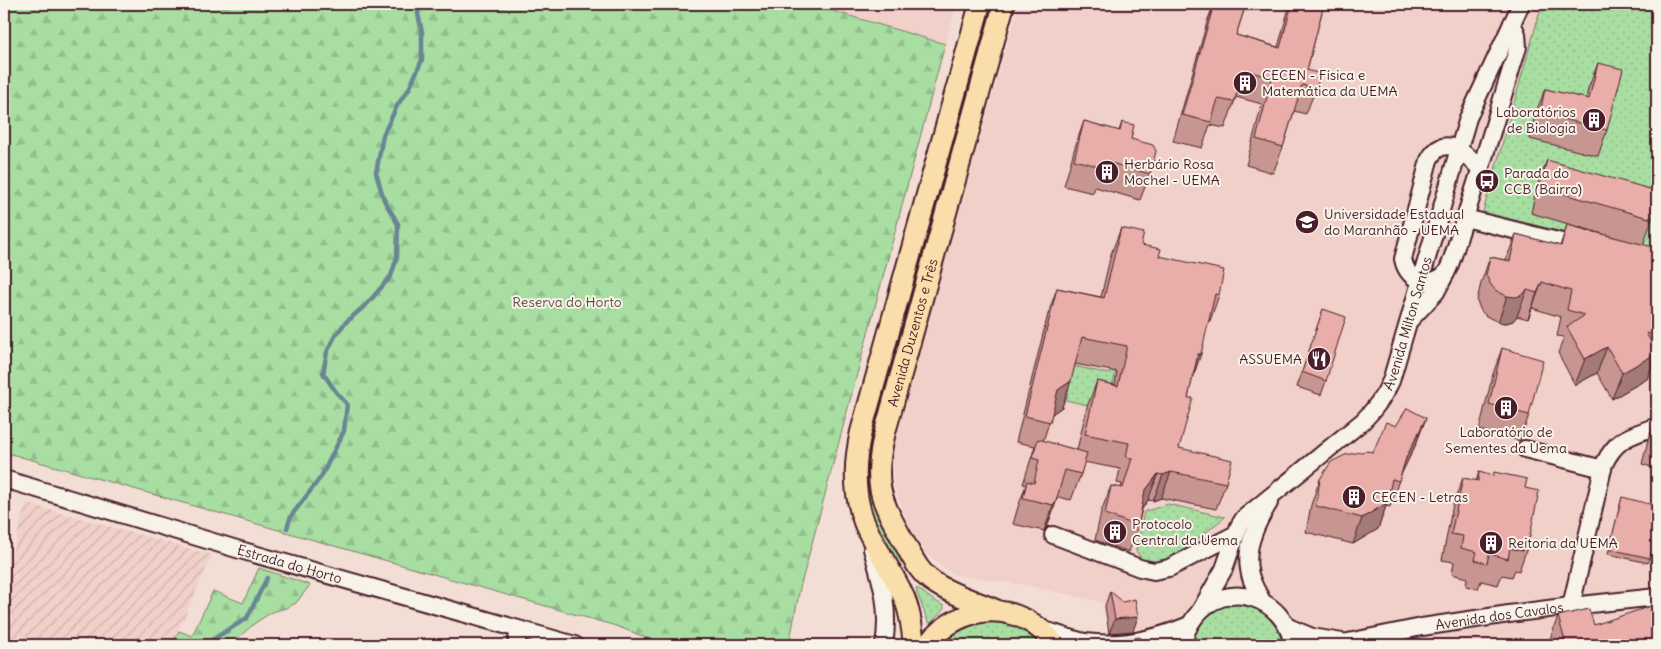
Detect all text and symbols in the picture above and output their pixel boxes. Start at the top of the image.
place label: CECEN - Física e Matemática da UEMA [1262,66,1398,100]
building icon: CECEN - Física e Matemática da UEMA [1232,70,1258,96]
place label: Laboratórios de Biologia [1496,103,1576,137]
building icon: Laboratórios de Biologia [1581,107,1607,133]
place label: Herbário Rosa Mochel - UEMA [1124,155,1220,189]
building icon: Herbário Rosa Mochel - UEMA [1094,159,1120,185]
place label: Parada do CCB (Bairro) [1504,164,1582,198]
bus stop icon: Parada do CCB (Bairro) [1474,168,1500,194]
place label: Universidade Estadual do Maranhão - UEMA [1324,205,1464,239]
school or university icon: Universidade Estadual do Maranhão - UEMA [1294,209,1320,235]
street label: Avenida Milton Santos [1379,254,1436,393]
street label: Avenida Duzentos e Três [883,257,942,409]
park label: Reserva do Horto [512,293,622,311]
restaurant icon: ASSUEMA [1306,346,1332,372]
place label: ASSUEMA [1239,350,1302,368]
building icon: Laboratório de Sementes da Uema [1493,395,1519,421]
place label: Laboratório de Sementes da Uema [1445,423,1567,457]
building icon: CECEN - Letras [1341,484,1367,510]
place label: CECEN - Letras [1372,488,1468,506]
place label: Protocolo Central da Uema [1132,515,1238,549]
building icon: Protocolo Central da Uema [1102,519,1128,545]
building icon: Reitoria da UEMA [1478,530,1504,556]
place label: Reitoria da UEMA [1508,534,1618,552]
street label: Estrada do Horto [235,541,344,588]
street label: Avenida dos Cavalos [1434,598,1565,634]

